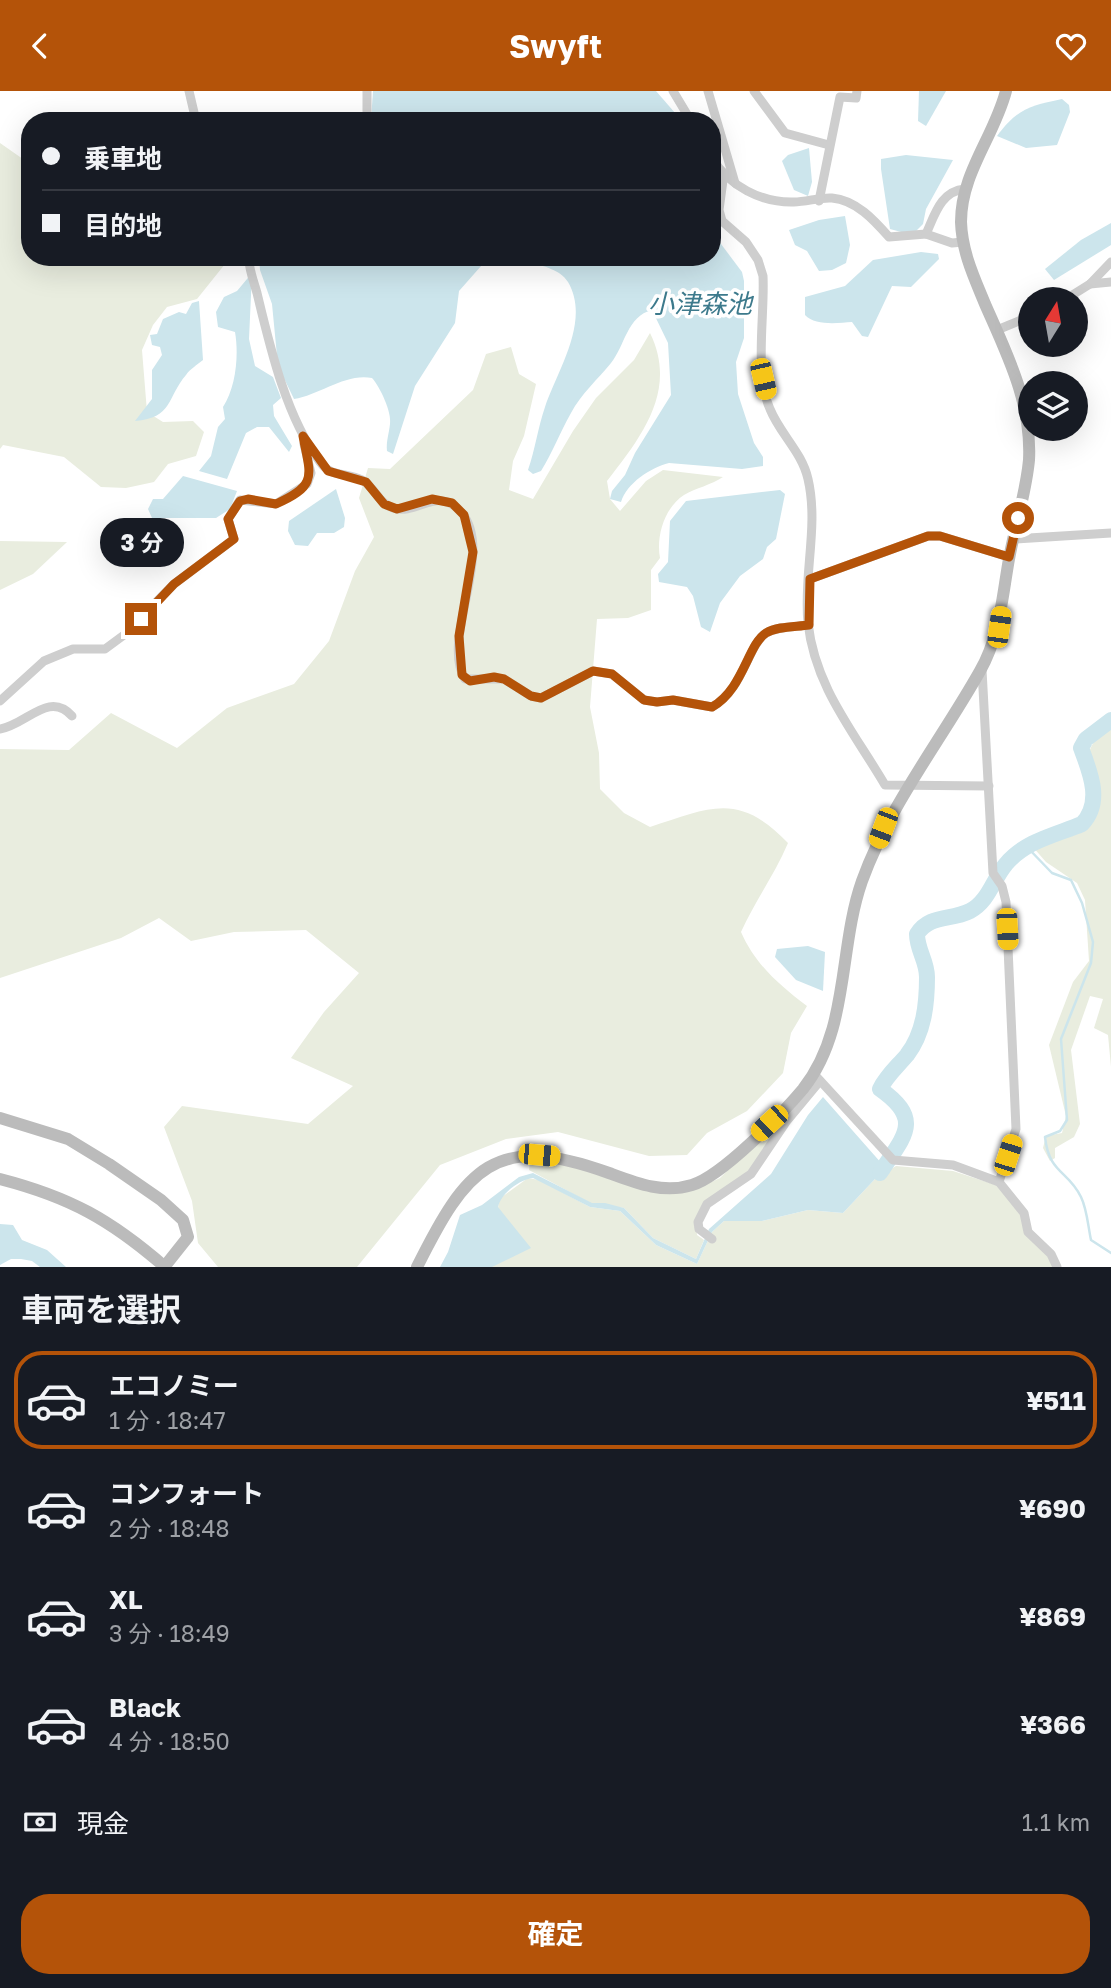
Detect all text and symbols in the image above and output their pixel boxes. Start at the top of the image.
icon: back [21,27,59,65]
text: Swyft [509,27,602,65]
icon: heart [1052,27,1090,65]
text: 乗車地 [84,143,162,174]
text: 目的地 [84,210,162,241]
north arrow [1018,287,1088,357]
map controls [1018,287,1088,441]
water label: 小津森池 [648,288,755,319]
car [749,356,778,402]
button: layers [1018,371,1088,441]
route start [1002,502,1034,534]
callout: 3 分 [99,517,183,567]
text: 3 分 [121,528,163,556]
route end [125,603,157,635]
car [986,605,1013,649]
car [866,805,901,851]
car [996,907,1019,951]
car [747,1101,792,1145]
car [992,1132,1025,1178]
car [518,1143,561,1167]
text: 車両を選択 [21,1290,181,1328]
icon: car [25,1369,88,1432]
text: エコノミー [109,1370,239,1401]
text: ¥511 [1026,1385,1086,1416]
text: 1 分 · 18:47 [109,1406,226,1434]
icon: car [25,1477,88,1540]
text: コンフォート [109,1478,264,1509]
text: ¥690 [1019,1493,1086,1524]
text: 2 分 · 18:48 [109,1514,230,1542]
text: XL [109,1584,143,1615]
icon: car [25,1585,88,1648]
text: ¥869 [1019,1601,1086,1632]
text: 3 分 · 18:49 [109,1619,230,1647]
text: Black [109,1692,181,1723]
icon: car [25,1693,88,1756]
text: ¥366 [1020,1709,1086,1740]
text: 4 分 · 18:50 [109,1727,230,1755]
icon: cash [21,1803,59,1841]
text: 現金 [77,1808,129,1839]
text: 1.1 km [1022,1808,1090,1836]
button: 確定 [21,1894,1090,1974]

